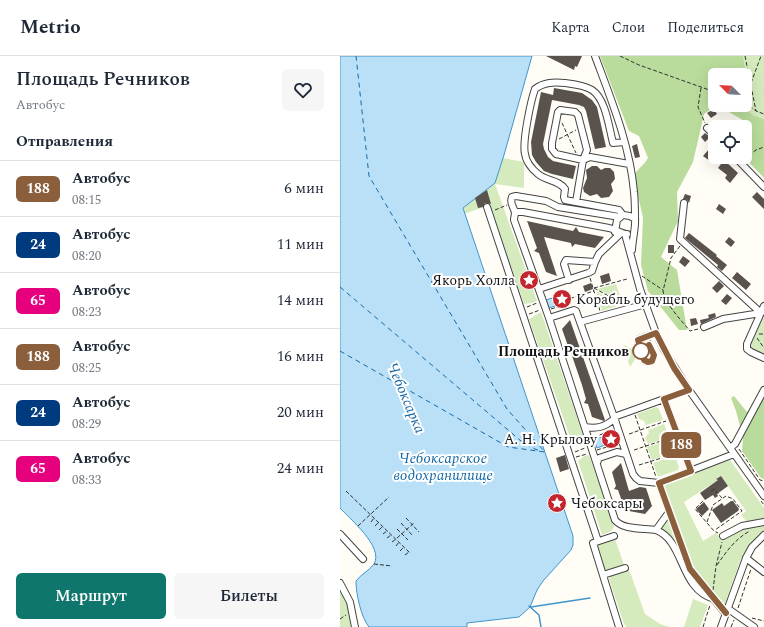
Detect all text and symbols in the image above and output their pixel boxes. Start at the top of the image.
text: Metrio [20,13,81,42]
text: Карта [551,17,590,38]
text: Слои [612,17,645,38]
text: Поделиться [667,17,744,38]
text: Площадь Речников [16,65,190,94]
north arrow [708,68,752,112]
map controls [708,68,752,164]
button: heart [282,69,324,111]
text: Автобус [16,95,65,115]
button: locate [708,120,752,164]
text: Отправления [16,130,113,153]
text: Автобус [72,167,131,190]
text: 6 мин [284,177,324,200]
text: 188 [26,178,50,199]
text: 08:15 [72,190,101,210]
text: Автобус [72,223,131,246]
text: 11 мин [277,233,324,256]
text: 24 [30,234,46,255]
text: 08:20 [72,246,101,266]
place icon: Якорь Холла [518,269,540,291]
place label: Якорь Холла [432,270,515,291]
text: Автобус [72,279,131,302]
place icon: Корабль будущего [551,288,573,310]
text: 14 мин [277,289,324,312]
place label: Корабль будущего [576,289,695,310]
text: 65 [30,290,46,311]
text: 08:23 [72,302,101,322]
text: Автобус [72,335,131,358]
place label: Площадь Речников [498,341,629,362]
marker: Площадь Речников [632,342,650,360]
text: 16 мин [277,345,324,368]
text: 188 [26,346,50,367]
text: 08:25 [72,358,101,378]
water label: Чебоксарка [381,359,431,437]
text: Автобус [72,391,131,414]
text: 20 мин [277,401,324,424]
text: 24 [30,402,46,423]
text: 08:29 [72,414,101,434]
place icon: А. Н. Крылову [600,428,622,450]
place label: А. Н. Крылову [504,429,598,450]
line badge: 188 [658,432,704,458]
text: 188 [669,434,693,455]
text: Автобус [72,447,131,470]
water label: Чебоксарское водохранилище [393,447,493,487]
text: 24 мин [277,457,324,480]
text: 65 [30,458,46,479]
text: 08:33 [72,470,101,490]
place icon: Чебоксары [546,492,568,514]
place label: Чебоксары [571,493,643,514]
button: Маршрут [16,573,166,619]
button: Билеты [174,573,324,619]

